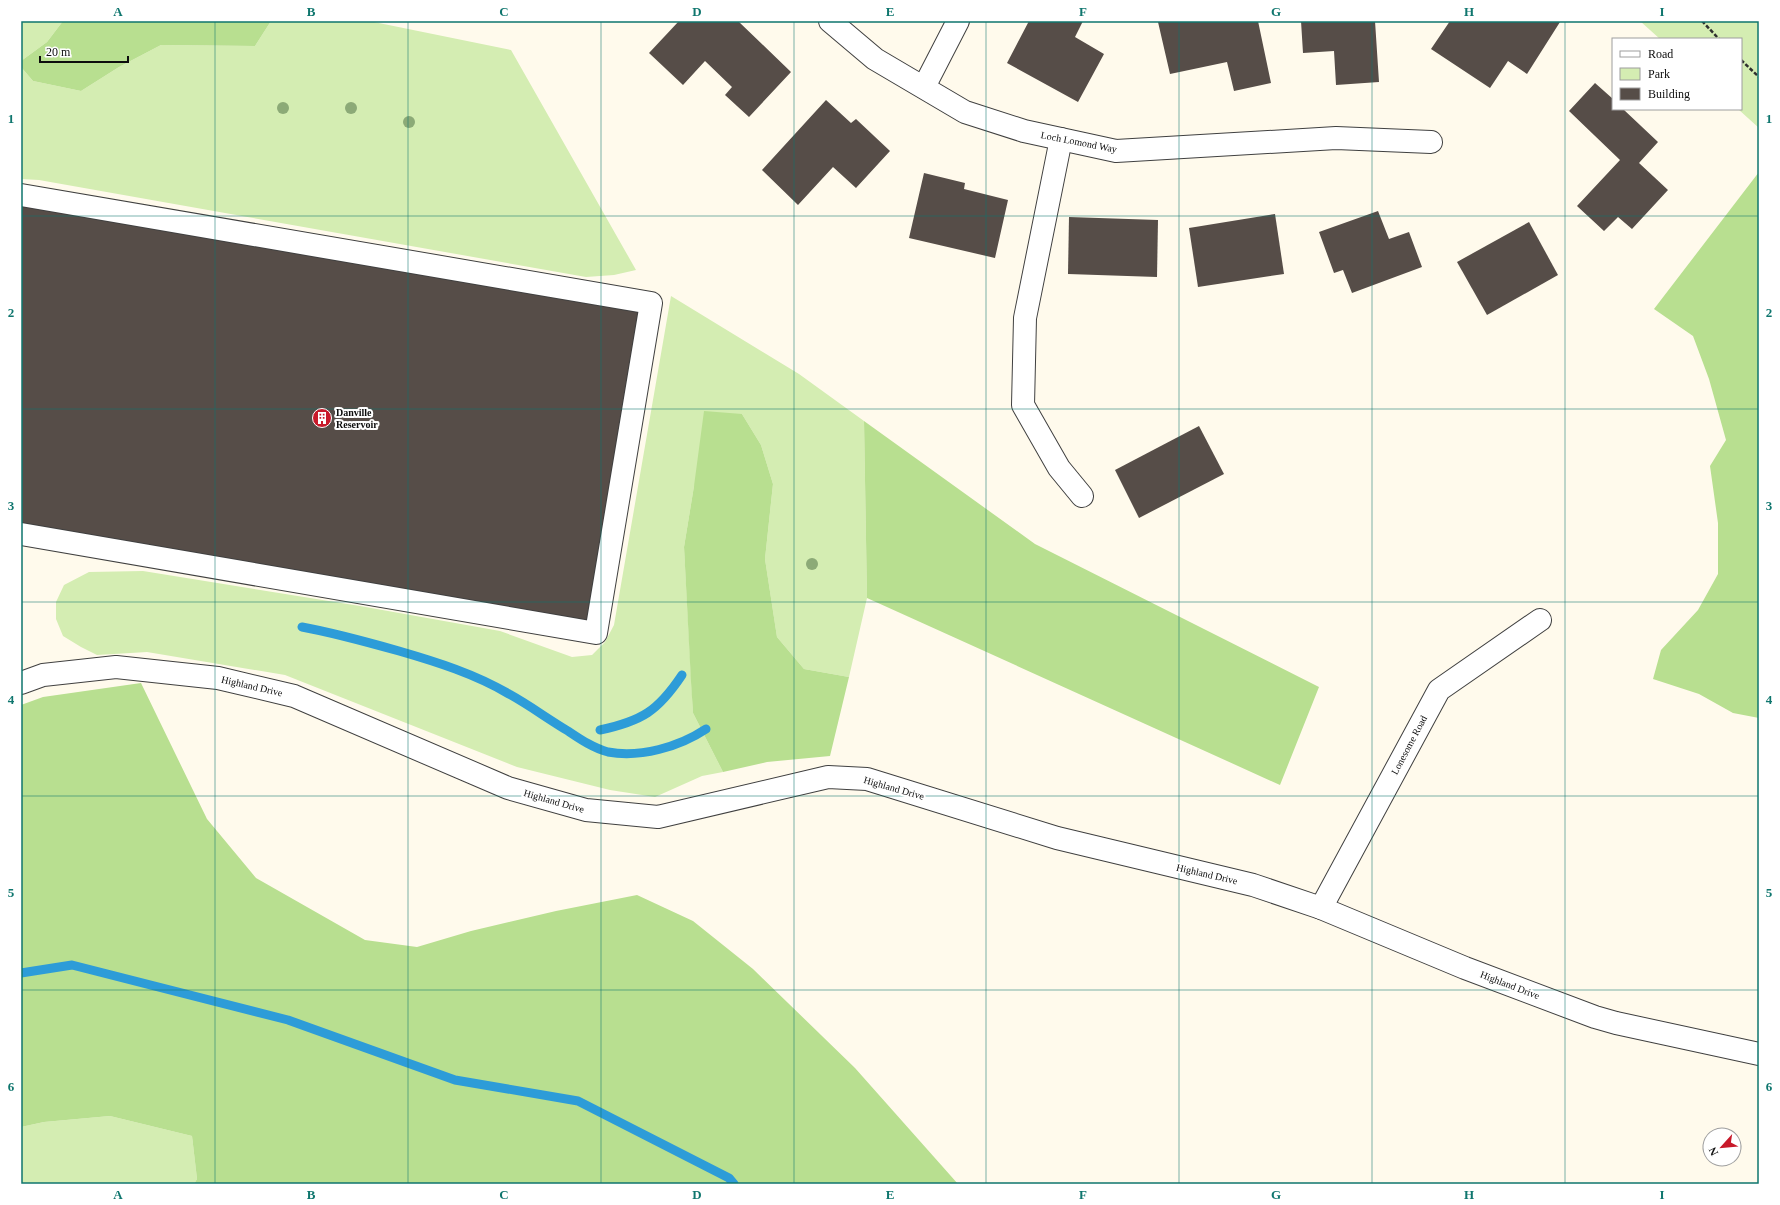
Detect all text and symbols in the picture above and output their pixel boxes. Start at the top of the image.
text: A [113,4,123,19]
text: B [307,4,316,19]
text: C [499,4,509,19]
text: D [692,4,702,19]
text: E [886,4,894,19]
text: F [1079,4,1087,19]
text: G [1271,4,1281,19]
text: H [1464,4,1474,19]
text: I [1659,4,1665,19]
scale bar [40,38,128,64]
legend [1612,38,1742,110]
text: 20 m [46,45,71,59]
text: Road [1648,47,1673,61]
text: Park [1648,67,1670,81]
text: Building [1648,87,1690,101]
text: 1 [8,111,14,126]
text: 1 [1766,111,1772,126]
street label: Loch Lomond Way [1040,129,1118,155]
text: 2 [8,305,14,320]
text: 2 [1766,305,1772,320]
building icon: Danville Reservoir [311,407,333,429]
place label: Danville Reservoir [336,407,378,430]
text: 3 [8,498,15,513]
text: 3 [1766,498,1773,513]
street label: Highland Drive [220,674,284,699]
text: 4 [8,692,15,707]
text: 4 [1766,692,1773,707]
street label: Lonesome Road [1389,714,1429,776]
street label: Highland Drive [862,774,926,802]
street label: Highland Drive [522,787,586,815]
street label: Highland Drive [1175,862,1239,887]
text: 5 [8,885,15,900]
text: 5 [1766,885,1773,900]
street label: Highland Drive [1479,969,1542,1002]
text: 6 [8,1079,15,1094]
text: 6 [1766,1079,1773,1094]
north arrow [1702,1127,1742,1167]
text: N [1706,1145,1720,1158]
text: A [113,1187,123,1202]
text: B [307,1187,316,1202]
text: C [499,1187,509,1202]
text: D [692,1187,702,1202]
text: E [886,1187,894,1202]
text: F [1079,1187,1087,1202]
text: G [1271,1187,1281,1202]
text: H [1464,1187,1474,1202]
text: I [1659,1187,1665,1202]

